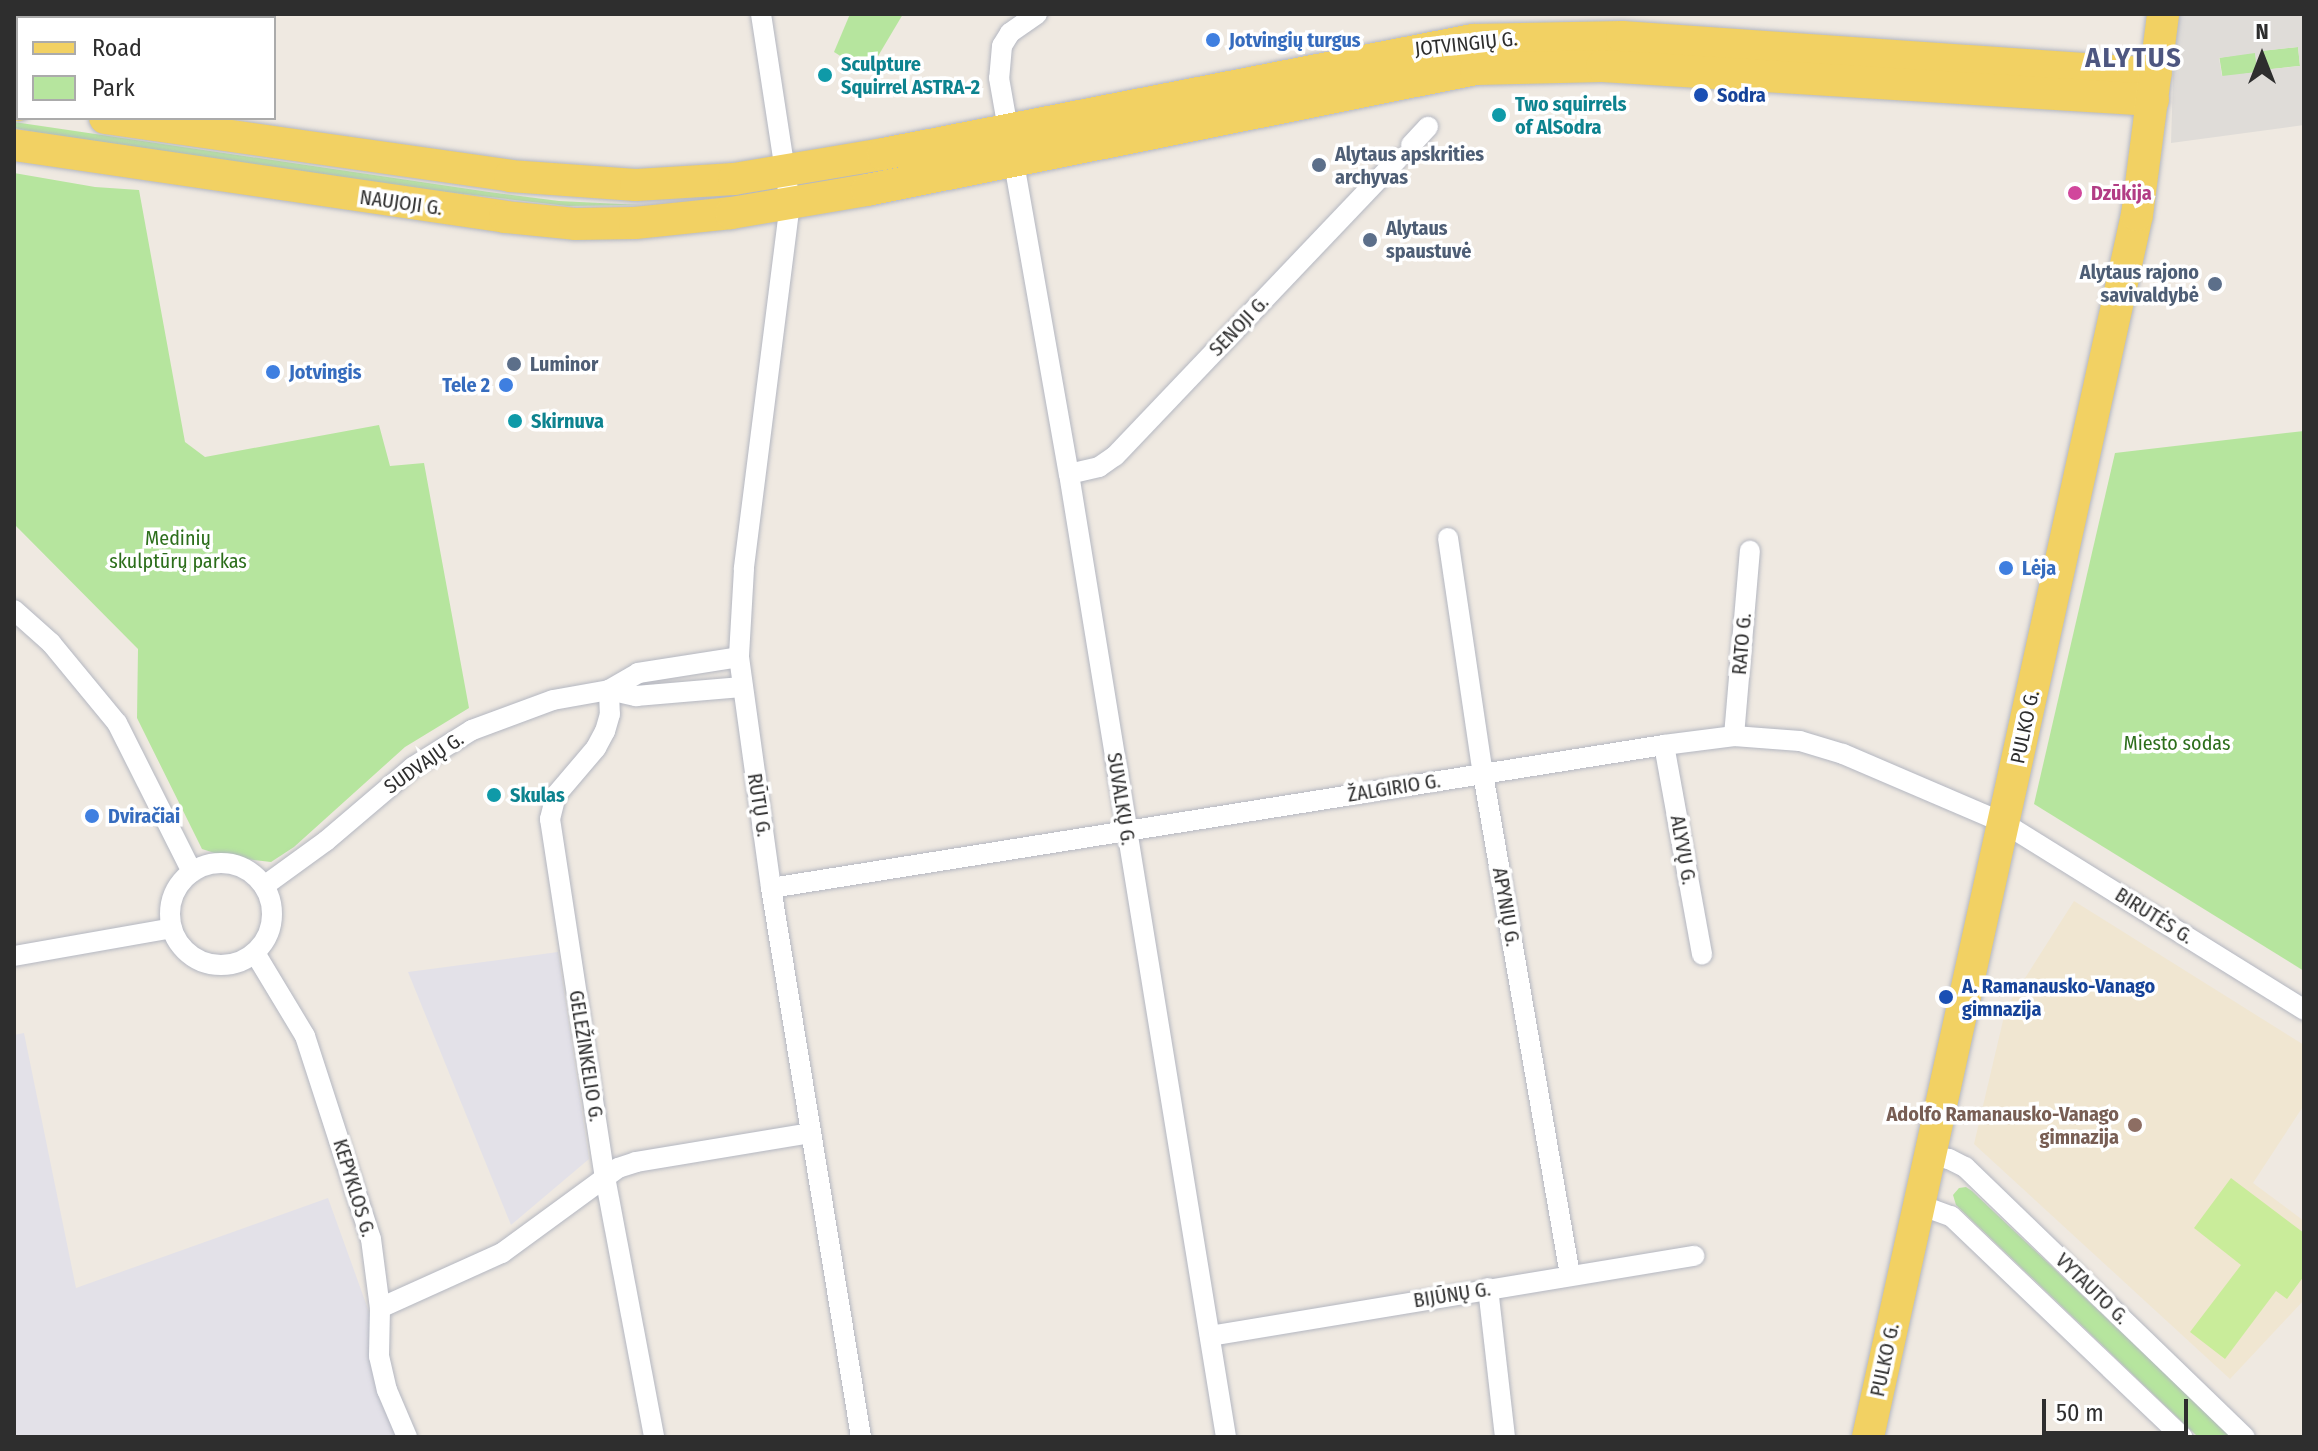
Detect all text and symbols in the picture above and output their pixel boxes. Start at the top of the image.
legend [16,16,276,120]
north arrow [2222,16,2302,96]
text: N [2255,18,2269,45]
street label: JOTVINGIŲ G. [1414,27,1518,61]
place label: Jotvingių turgus [1229,28,1361,52]
marker: Jotvingių turgus [1204,31,1222,49]
text: Road [92,34,142,62]
district label: ALYTUS [2085,41,2183,75]
place label: Sculpture Squirrel ASTRA-2 [841,52,980,99]
marker: Sculpture Squirrel ASTRA-2 [816,66,834,84]
text: Park [92,74,135,102]
place label: Sodra [1717,83,1766,107]
marker: Sodra [1692,86,1710,104]
place label: Two squirrels of AlSodra [1515,92,1626,139]
marker: Two squirrels of AlSodra [1490,106,1508,124]
place label: Alytaus apskrities archyvas [1335,142,1484,189]
marker: Alytaus apskrities archyvas [1310,156,1328,174]
place label: Dzūkija [2091,181,2152,205]
marker: Dzūkija [2066,184,2084,202]
street label: NAUJOJI G. [358,185,444,221]
place label: Alytaus spaustuvė [1386,216,1471,263]
marker: Alytaus spaustuvė [1361,231,1379,249]
place label: Alytaus rajono savivaldybė [2080,260,2199,307]
marker: Alytaus rajono savivaldybė [2206,275,2224,293]
street label: SENOJI G. [1204,291,1274,361]
place label: Luminor [530,352,598,376]
marker: Luminor [505,355,523,373]
place label: Jotvingis [289,360,361,384]
marker: Jotvingis [264,363,282,381]
place label: Tele 2 [442,373,490,397]
marker: Tele 2 [497,376,515,394]
place label: Skirnuva [531,409,604,433]
marker: Skirnuva [506,412,524,430]
park label: Medinių skulptūrų parkas [109,527,247,574]
place label: Lėja [2022,556,2056,580]
marker: Lėja [1997,559,2015,577]
street label: RATO G. [1727,612,1757,676]
street label: PULKO G. [2006,688,2044,766]
street label: SUDVAJŲ G. [380,727,468,799]
park label: Miesto sodas [2123,731,2231,755]
street label: SUVALKŲ G. [1102,751,1140,847]
street label: ŽALGIRIO G. [1346,769,1442,807]
street label: RŪTŲ G. [742,772,776,838]
place label: Skulas [510,783,565,807]
marker: Skulas [485,786,503,804]
place label: Dviračiai [108,804,180,828]
marker: Dviračiai [83,807,101,825]
street label: ALYVŲ G. [1665,814,1701,886]
street label: APYNIŲ G. [1487,866,1525,948]
street label: BIRUTĖS G. [2111,883,2197,949]
place label: A. Ramanausko-Vanago gimnazija [1962,974,2155,1021]
marker: A. Ramanausko-Vanago gimnazija [1937,988,1955,1006]
street label: GELEŽINKELIO G. [564,989,608,1123]
place label: Adolfo Ramanausko-Vanago gimnazija [1886,1102,2119,1149]
marker: Adolfo Ramanausko-Vanago gimnazija [2126,1116,2144,1134]
street label: KEPYKLOS G. [328,1136,380,1240]
street label: VYTAUTO G. [2051,1248,2133,1330]
street label: BIJŪNŲ G. [1412,1277,1492,1313]
street label: PULKO G. [1866,1321,1904,1399]
scale bar [2046,1383,2192,1433]
text: 50 m [2056,1399,2104,1427]

